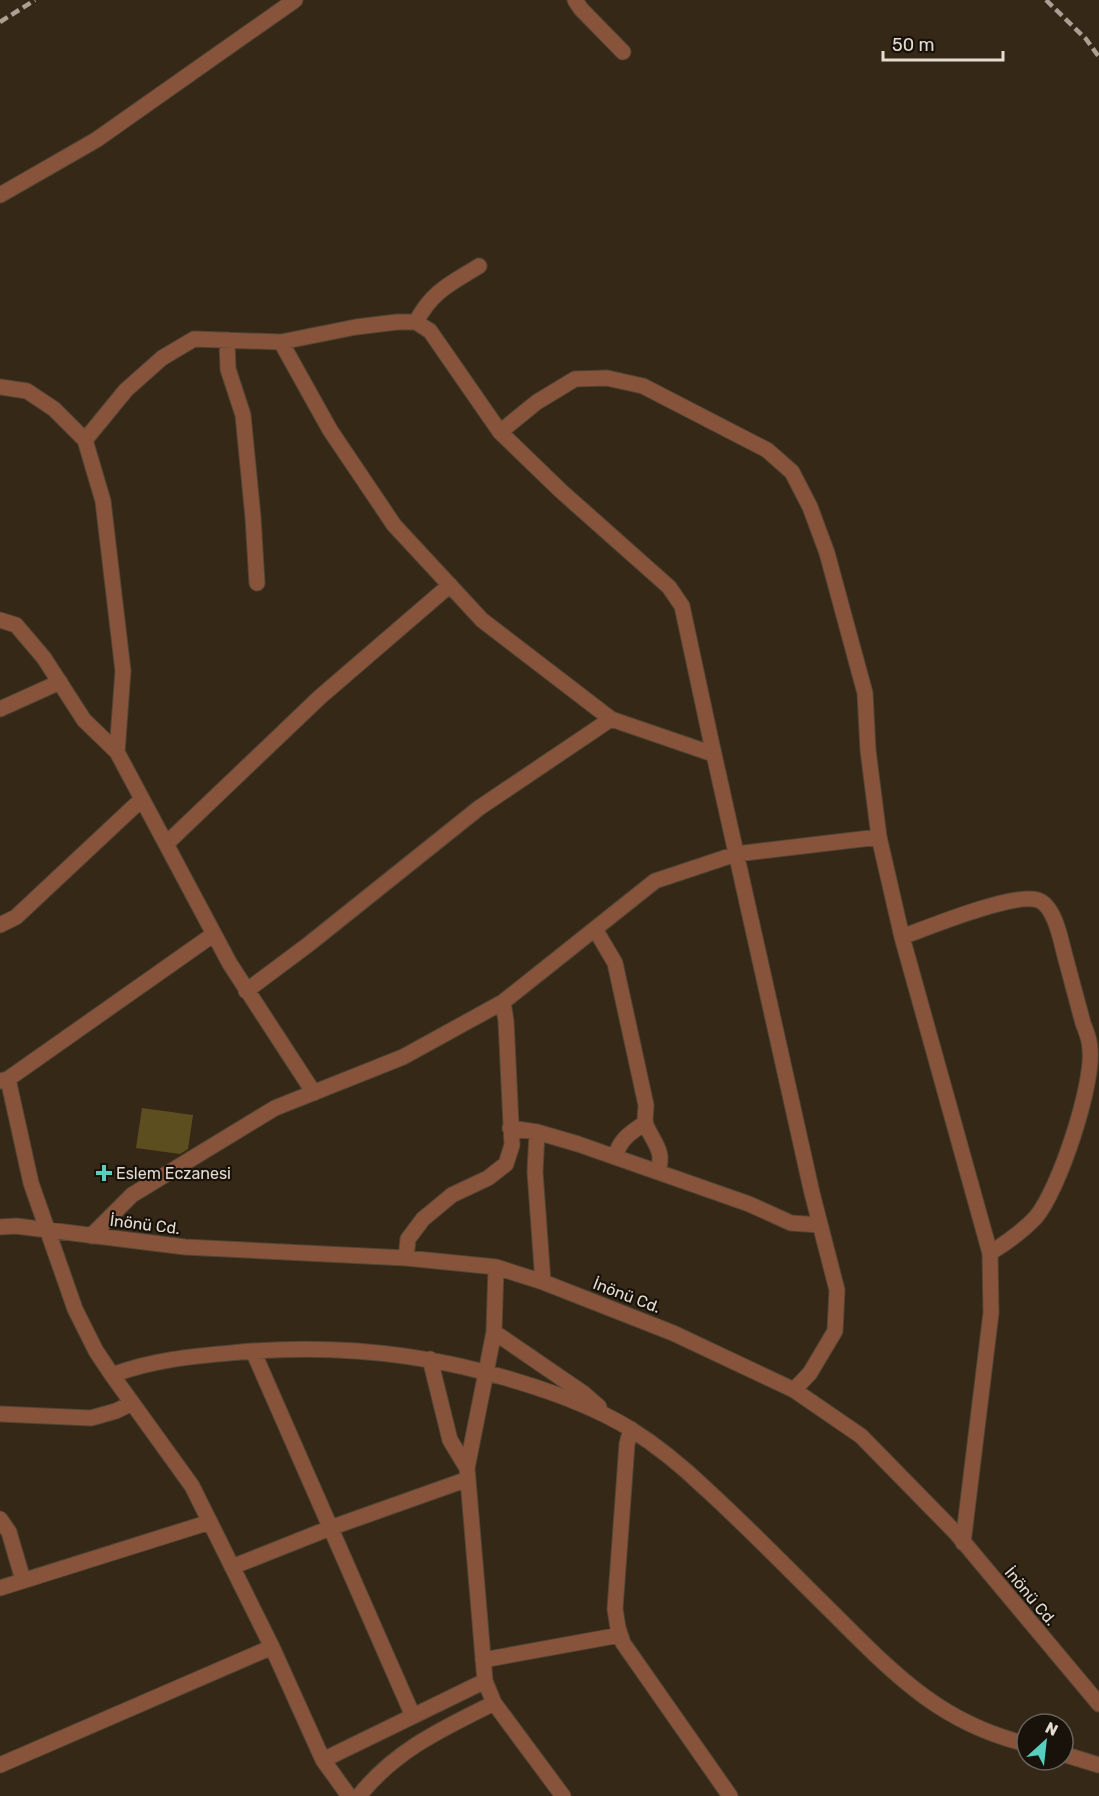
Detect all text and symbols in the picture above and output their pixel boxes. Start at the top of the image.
scale bar [883,24,1003,62]
text: 50 m [892,34,935,56]
place label: Eslem Eczanesi [116,1164,231,1183]
marker: Eslem Eczanesi [97,1166,111,1180]
street label: İnönü Cd. [109,1211,181,1238]
street label: İnönü Cd. [590,1274,663,1317]
street label: İnönü Cd. [1001,1563,1061,1630]
north arrow [1015,1712,1075,1772]
text: N [1042,1718,1061,1740]

